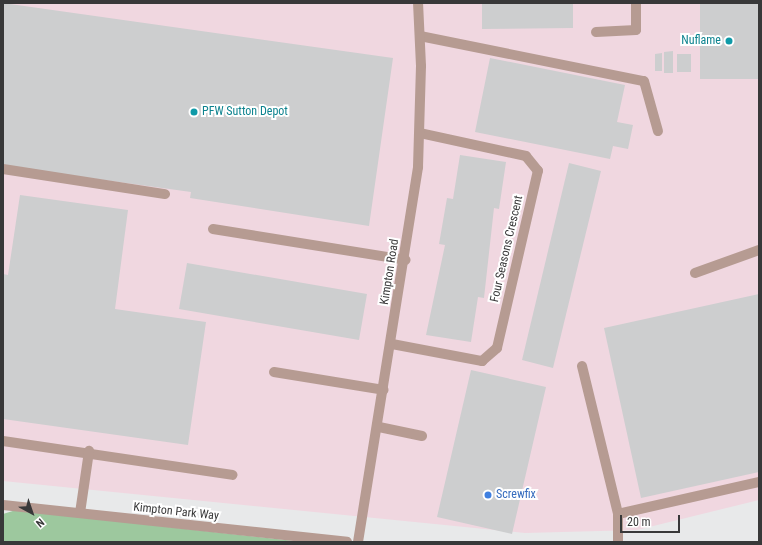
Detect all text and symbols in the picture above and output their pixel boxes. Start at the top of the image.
place label: Nuflame [681,34,721,48]
marker: Nuflame [724,36,734,46]
place label: PFW Sutton Depot [202,105,288,119]
marker: PFW Sutton Depot [189,107,199,117]
street label: Four Seasons Crescent [488,194,526,304]
street label: Kimpton Road [378,238,402,306]
place label: Screwfix [496,488,536,502]
marker: Screwfix [483,490,493,500]
north arrow [12,493,52,533]
street label: Kimpton Park Way [132,500,220,524]
scale bar [622,507,682,533]
text: N [33,515,47,530]
text: 20 m [627,515,651,529]

